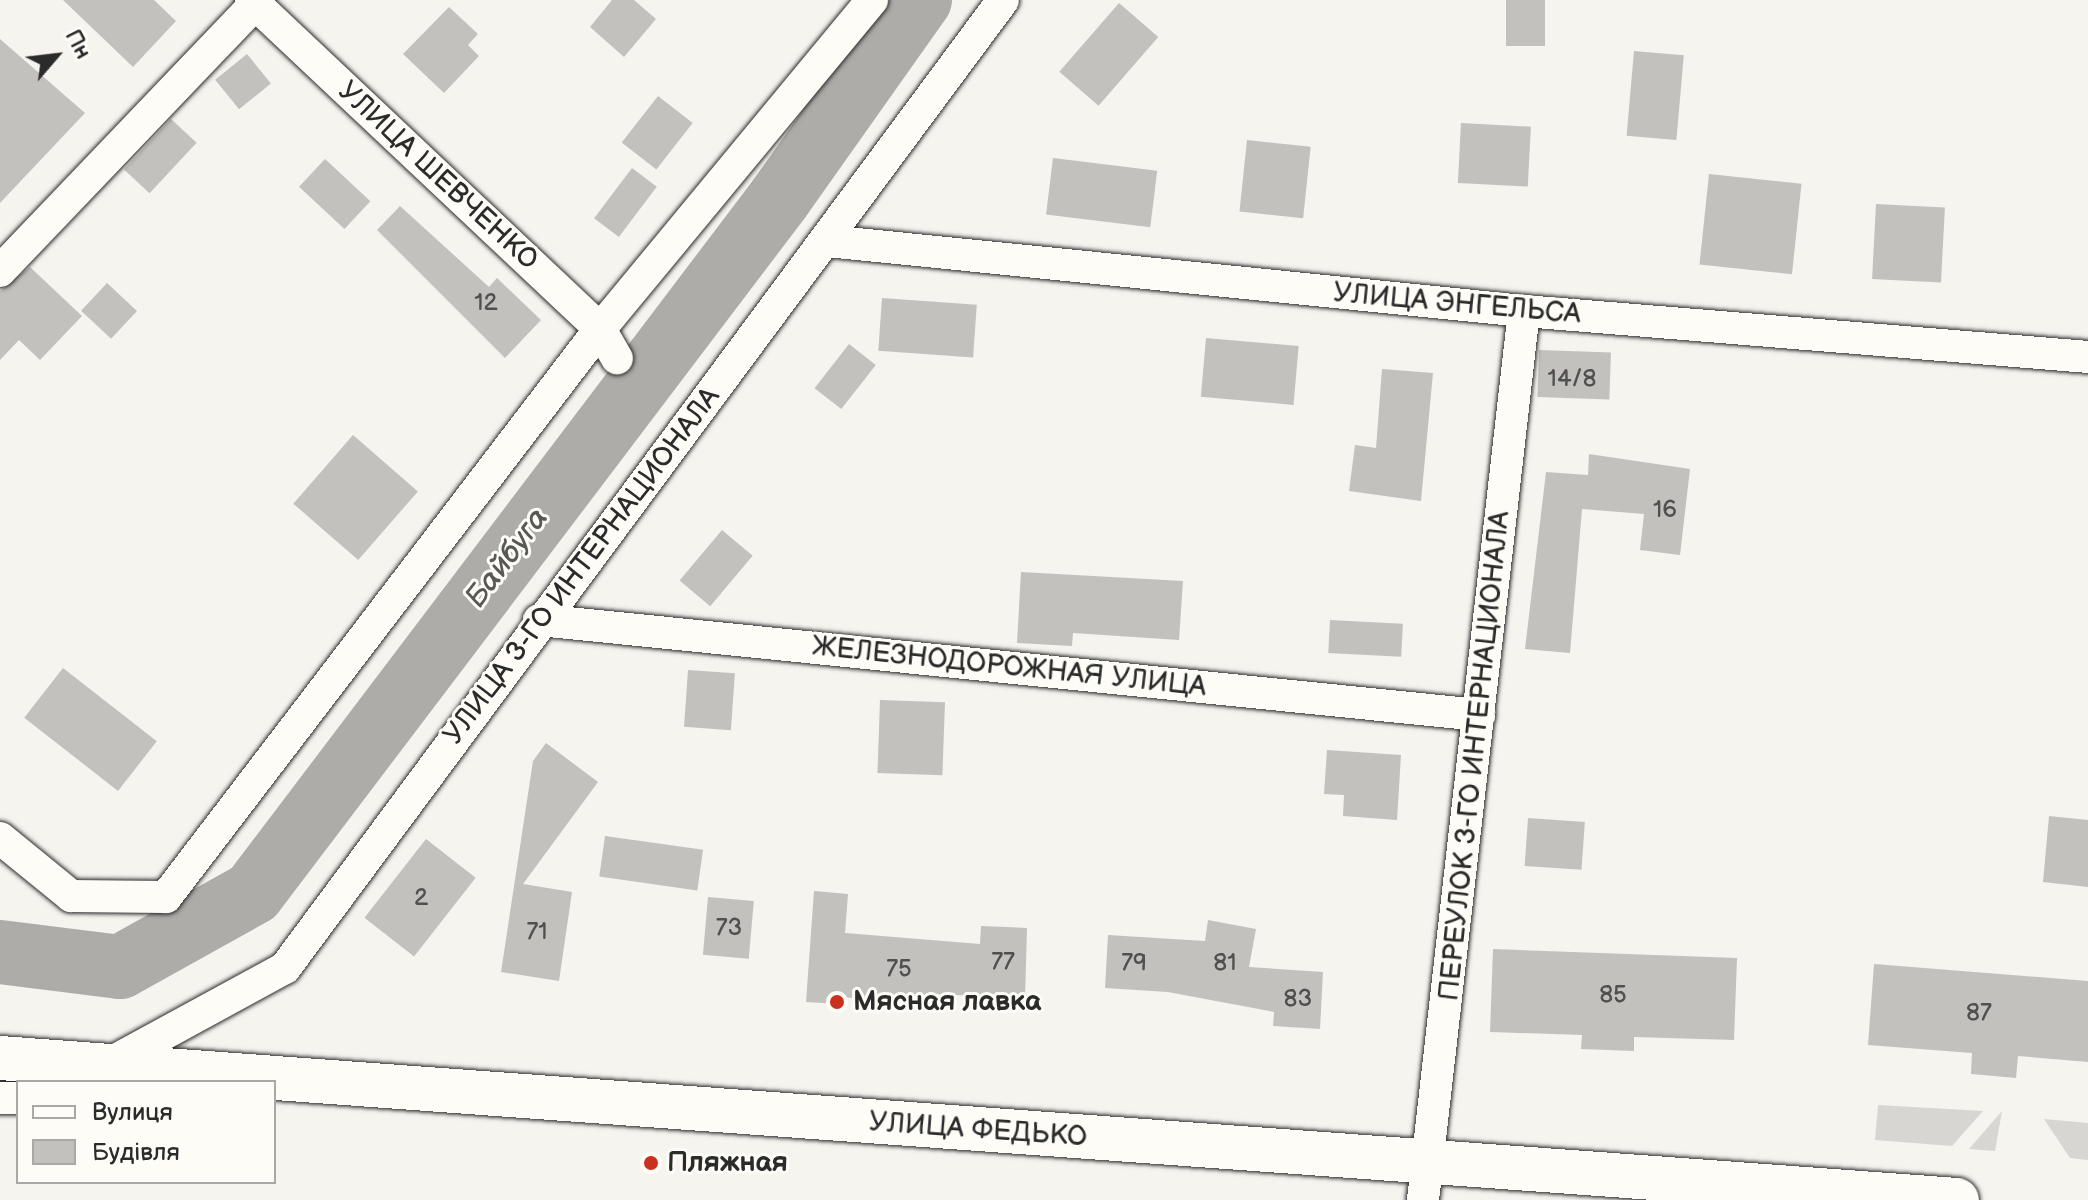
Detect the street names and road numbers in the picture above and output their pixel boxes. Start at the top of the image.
street label: УЛИЦА ШЕВЧЕНКО [331,75,545,277]
street label: УЛИЦА ЭНГЕЛЬСА [1332,276,1582,332]
street label: УЛИЦА 3-ГО ИНТЕРНАЦИОНАЛА [437,381,727,751]
street label: ПЕРЕУЛОК 3-ГО ИНТЕРНАЦИОНАЛА [1433,510,1517,1002]
street label: ЖЕЛЕЗНОДОРОЖНАЯ УЛИЦА [810,630,1208,704]
street label: УЛИЦА ФЕДЬКО [868,1106,1088,1154]

